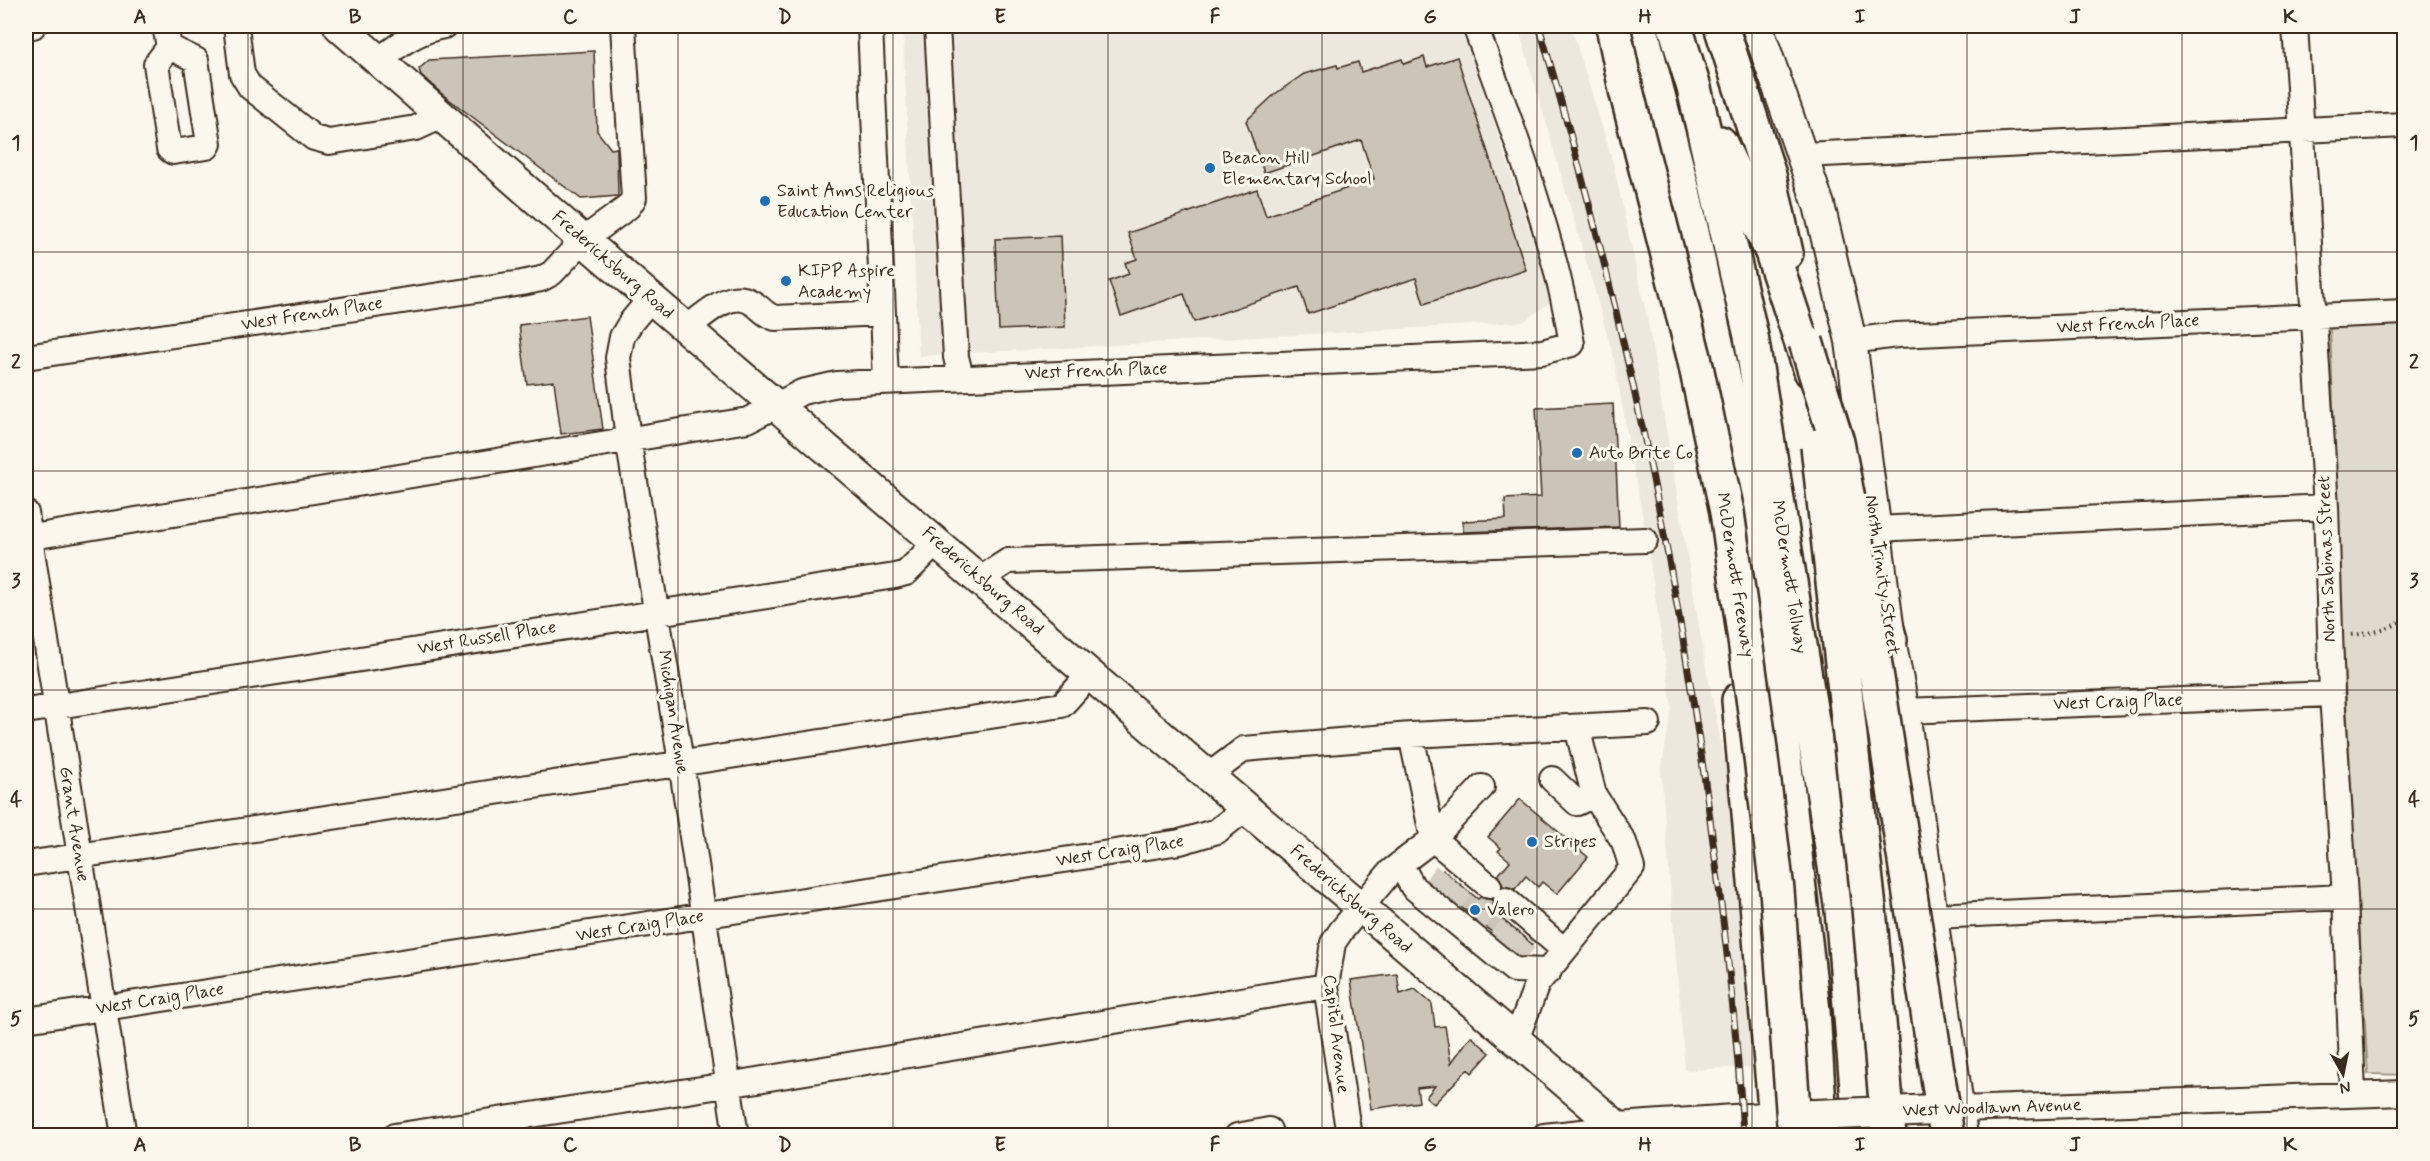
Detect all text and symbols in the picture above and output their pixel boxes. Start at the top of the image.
text: A [133,4,147,31]
text: B [349,4,362,31]
text: C [563,4,578,31]
text: D [778,4,792,31]
text: E [994,4,1006,31]
text: F [1210,4,1221,31]
text: G [1423,4,1437,31]
text: H [1638,4,1652,31]
text: I [1855,4,1865,31]
text: J [2069,4,2081,31]
text: K [2283,4,2298,31]
text: 1 [12,130,20,157]
text: 1 [2410,130,2418,157]
place label: Beacon Hill Elementary School [1222,146,1372,191]
marker: Beacon Hill Elementary School [1203,161,1217,175]
place label: Saint Anns Religious Education Center [777,179,934,224]
marker: Saint Anns Religious Education Center [758,194,772,208]
street label: Fredericksburg Road [547,205,679,325]
place label: KIPP Aspire Academy [798,259,895,304]
marker: KIPP Aspire Academy [779,274,793,288]
street label: West French Place [240,291,384,337]
street label: West French Place [2056,308,2200,340]
text: 2 [11,349,21,376]
text: 2 [2409,349,2419,376]
street label: West French Place [1024,357,1168,385]
place label: Auto Brite Co [1589,441,1693,465]
marker: Auto Brite Co [1570,446,1584,460]
street label: North Sabinas Street [2312,475,2342,643]
street label: McDermott Freeway [1710,491,1760,659]
street label: North Trinity Street [1859,493,1905,657]
street label: McDermott Tollway [1765,499,1813,655]
street label: Fredericksburg Road [917,521,1049,641]
text: 3 [11,568,21,595]
text: 3 [2409,568,2419,595]
street label: West Russell Place [416,615,558,661]
street label: Michigan Avenue [651,648,695,776]
street label: West Craig Place [2053,688,2183,717]
street label: Grant Avenue [53,765,95,883]
text: 4 [10,787,22,814]
text: 4 [2408,787,2420,814]
street label: West Craig Place [1054,829,1186,874]
place label: Stripes [1544,830,1597,854]
marker: Stripes [1525,835,1539,849]
street label: Fredericksburg Road [1285,839,1417,959]
place label: Valero [1487,898,1534,922]
marker: Valero [1468,903,1482,917]
street label: West Craig Place [574,904,706,949]
street label: Capitol Avenue [1317,973,1355,1095]
street label: West Craig Place [94,977,226,1022]
text: 5 [10,1006,22,1033]
text: 5 [2408,1006,2420,1033]
north arrow [2313,1044,2373,1104]
text: N [2338,1076,2352,1099]
street label: West Woodlawn Avenue [1902,1093,2082,1123]
text: A [133,1132,147,1159]
text: B [349,1132,362,1159]
text: C [563,1132,578,1159]
text: D [778,1132,792,1159]
text: E [994,1132,1006,1159]
text: F [1210,1132,1221,1159]
text: G [1423,1132,1437,1159]
text: H [1638,1132,1652,1159]
text: I [1855,1132,1865,1159]
text: J [2069,1132,2081,1159]
text: K [2283,1132,2298,1159]

